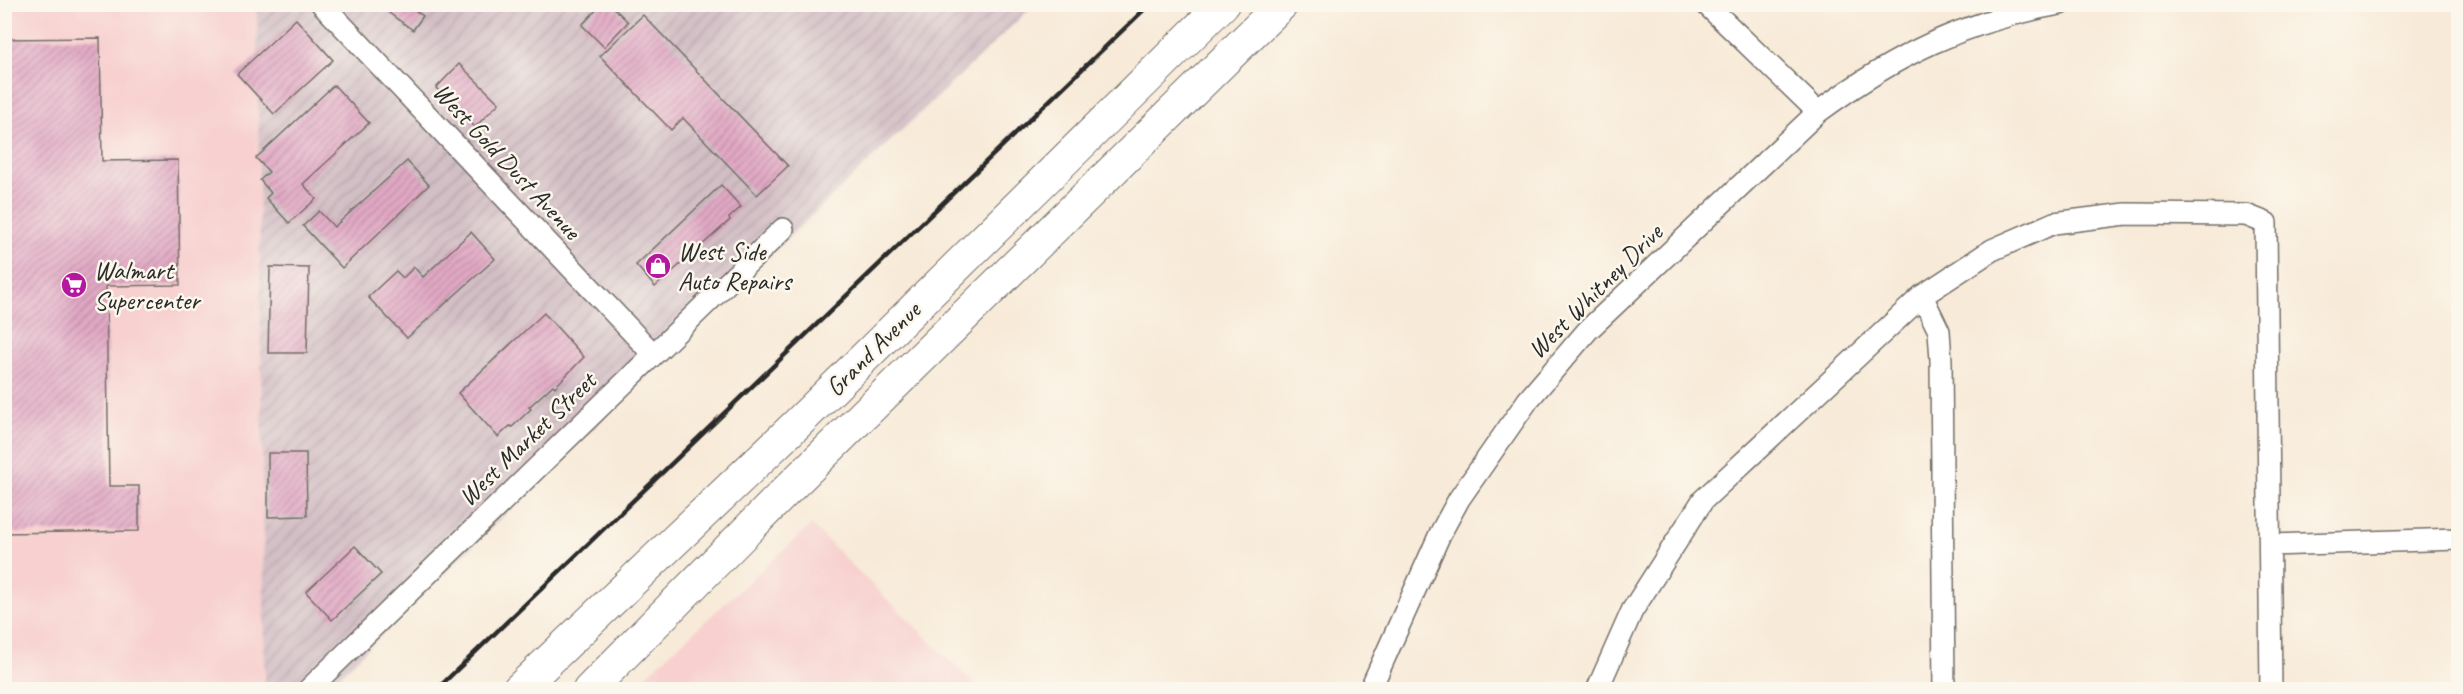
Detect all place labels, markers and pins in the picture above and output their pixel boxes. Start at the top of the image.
place label: West Side Auto Repairs [678,235,793,298]
shop icon: West Side Auto Repairs [643,251,673,281]
place label: Walmart Supercenter [94,254,202,317]
supermarket icon: Walmart Supercenter [59,270,89,300]

